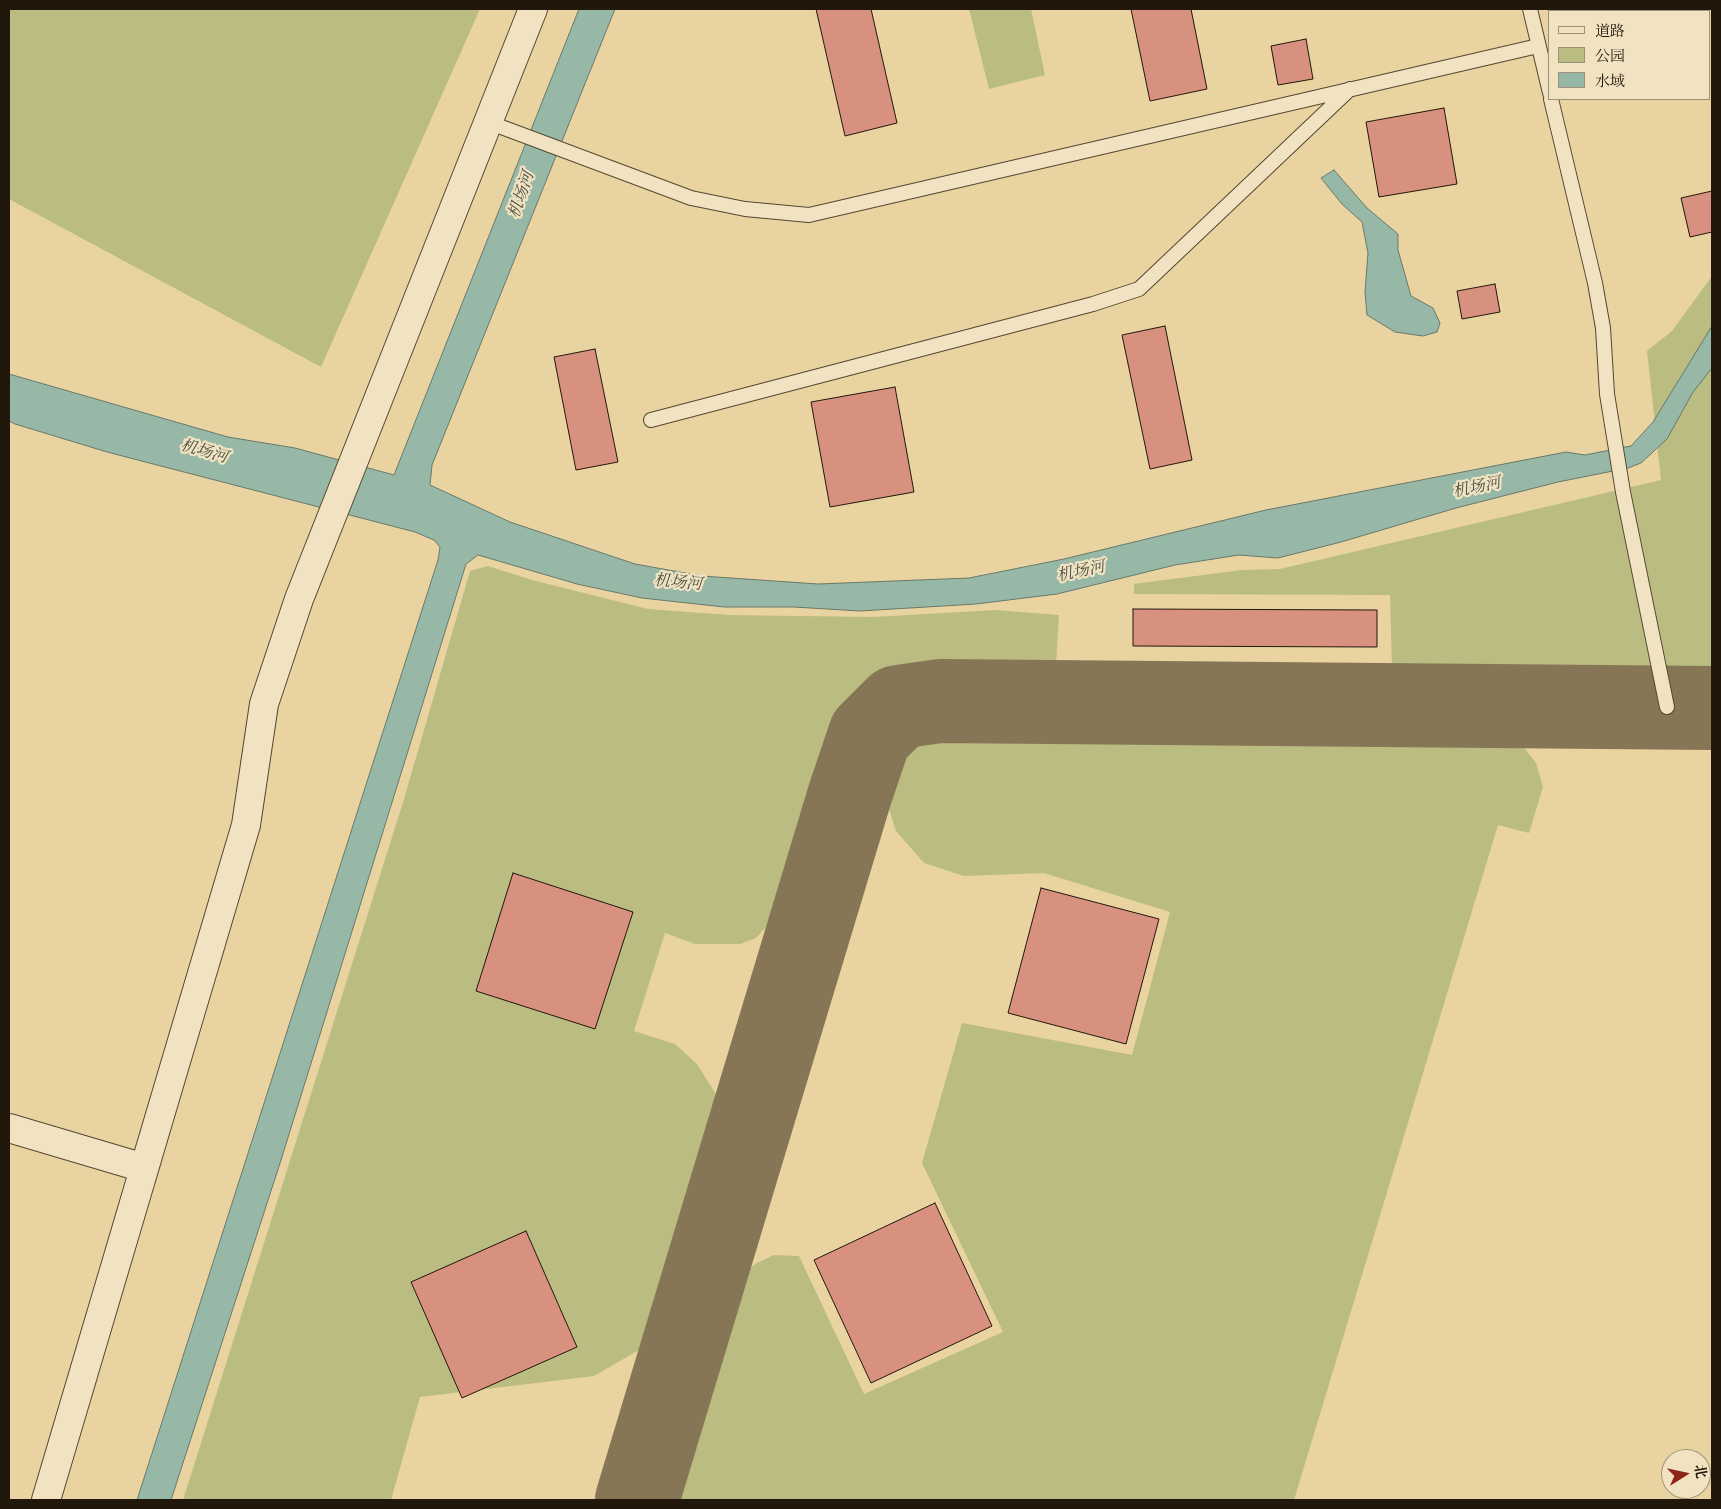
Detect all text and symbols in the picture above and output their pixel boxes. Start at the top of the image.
legend [1548,10,1711,100]
text: 道路 [1595,22,1625,40]
text: 公园 [1595,47,1625,65]
text: 水域 [1595,72,1625,90]
water label: 机场河 [505,169,539,221]
water label: 机场河 [178,436,230,468]
water label: 机场河 [1452,474,1502,502]
water label: 机场河 [1056,558,1106,586]
water label: 机场河 [653,571,703,595]
north arrow [1661,1449,1711,1499]
text: 北 [1691,1463,1710,1480]

